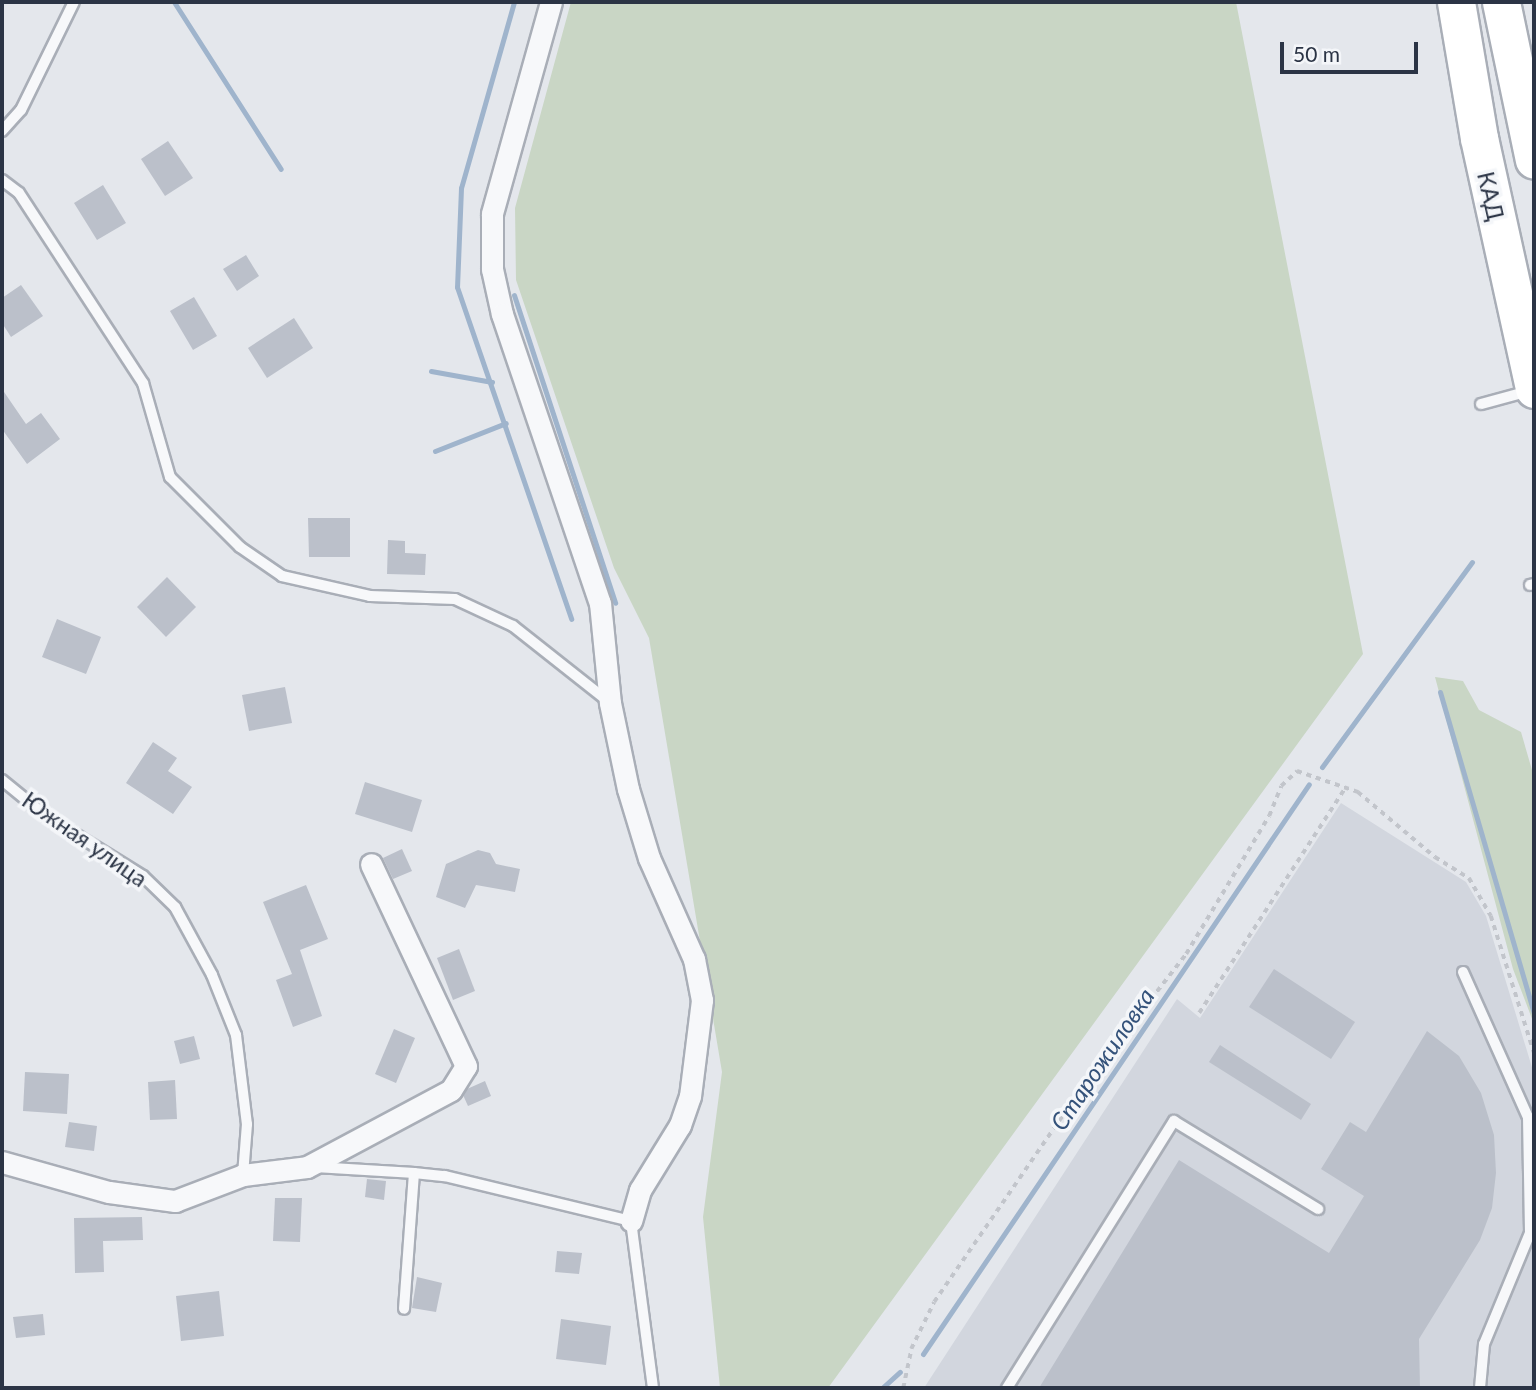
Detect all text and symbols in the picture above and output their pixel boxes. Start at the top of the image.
scale bar [1284,28,1422,72]
text: 50 m [1293,41,1340,66]
street label: КАД [1472,169,1510,223]
street label: Южная улица [17,786,153,892]
water label: Старожиловка [1044,983,1160,1135]

